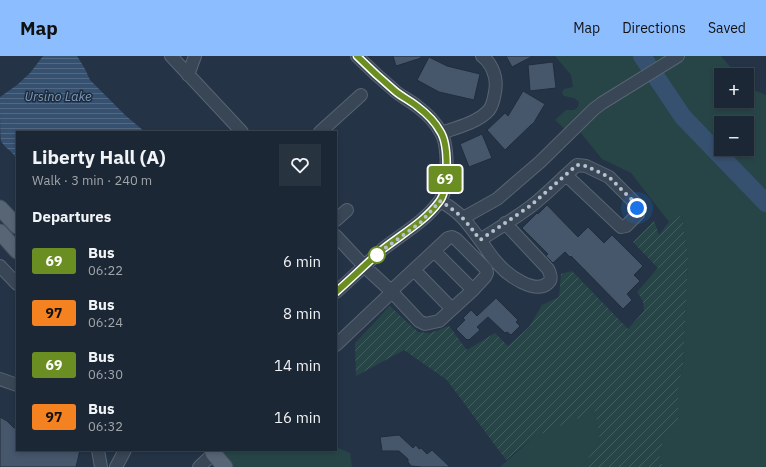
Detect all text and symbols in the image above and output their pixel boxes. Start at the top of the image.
text: Map [20,16,58,40]
text: Map [573,19,600,37]
text: Directions [622,19,686,37]
text: Saved [708,19,746,37]
map controls [714,68,754,156]
button: + [714,68,754,108]
water label: Ursino Lake [24,88,92,105]
button: − [714,116,754,156]
button: heart [279,144,321,186]
text: Liberty Hall (A) [32,145,166,169]
line badge: 69 [427,166,463,192]
text: 69 [437,170,453,188]
text: Walk · 3 min · 240 m [32,172,152,189]
your location [627,198,647,218]
text: Departures [32,207,111,226]
text: Bus [88,243,115,262]
unlabelled marker [368,246,386,264]
text: 69 [46,252,62,270]
text: 6 min [283,252,321,271]
text: 06:22 [88,262,123,279]
text: Bus [88,295,115,314]
text: 97 [46,304,62,322]
text: 8 min [283,304,321,323]
text: 06:24 [88,314,123,331]
text: Bus [88,347,115,366]
text: 69 [46,356,62,374]
text: 14 min [274,356,321,375]
text: 06:30 [88,366,123,383]
text: Bus [88,399,115,418]
text: 97 [46,408,62,426]
text: 16 min [274,408,321,427]
text: 06:32 [88,418,123,435]

